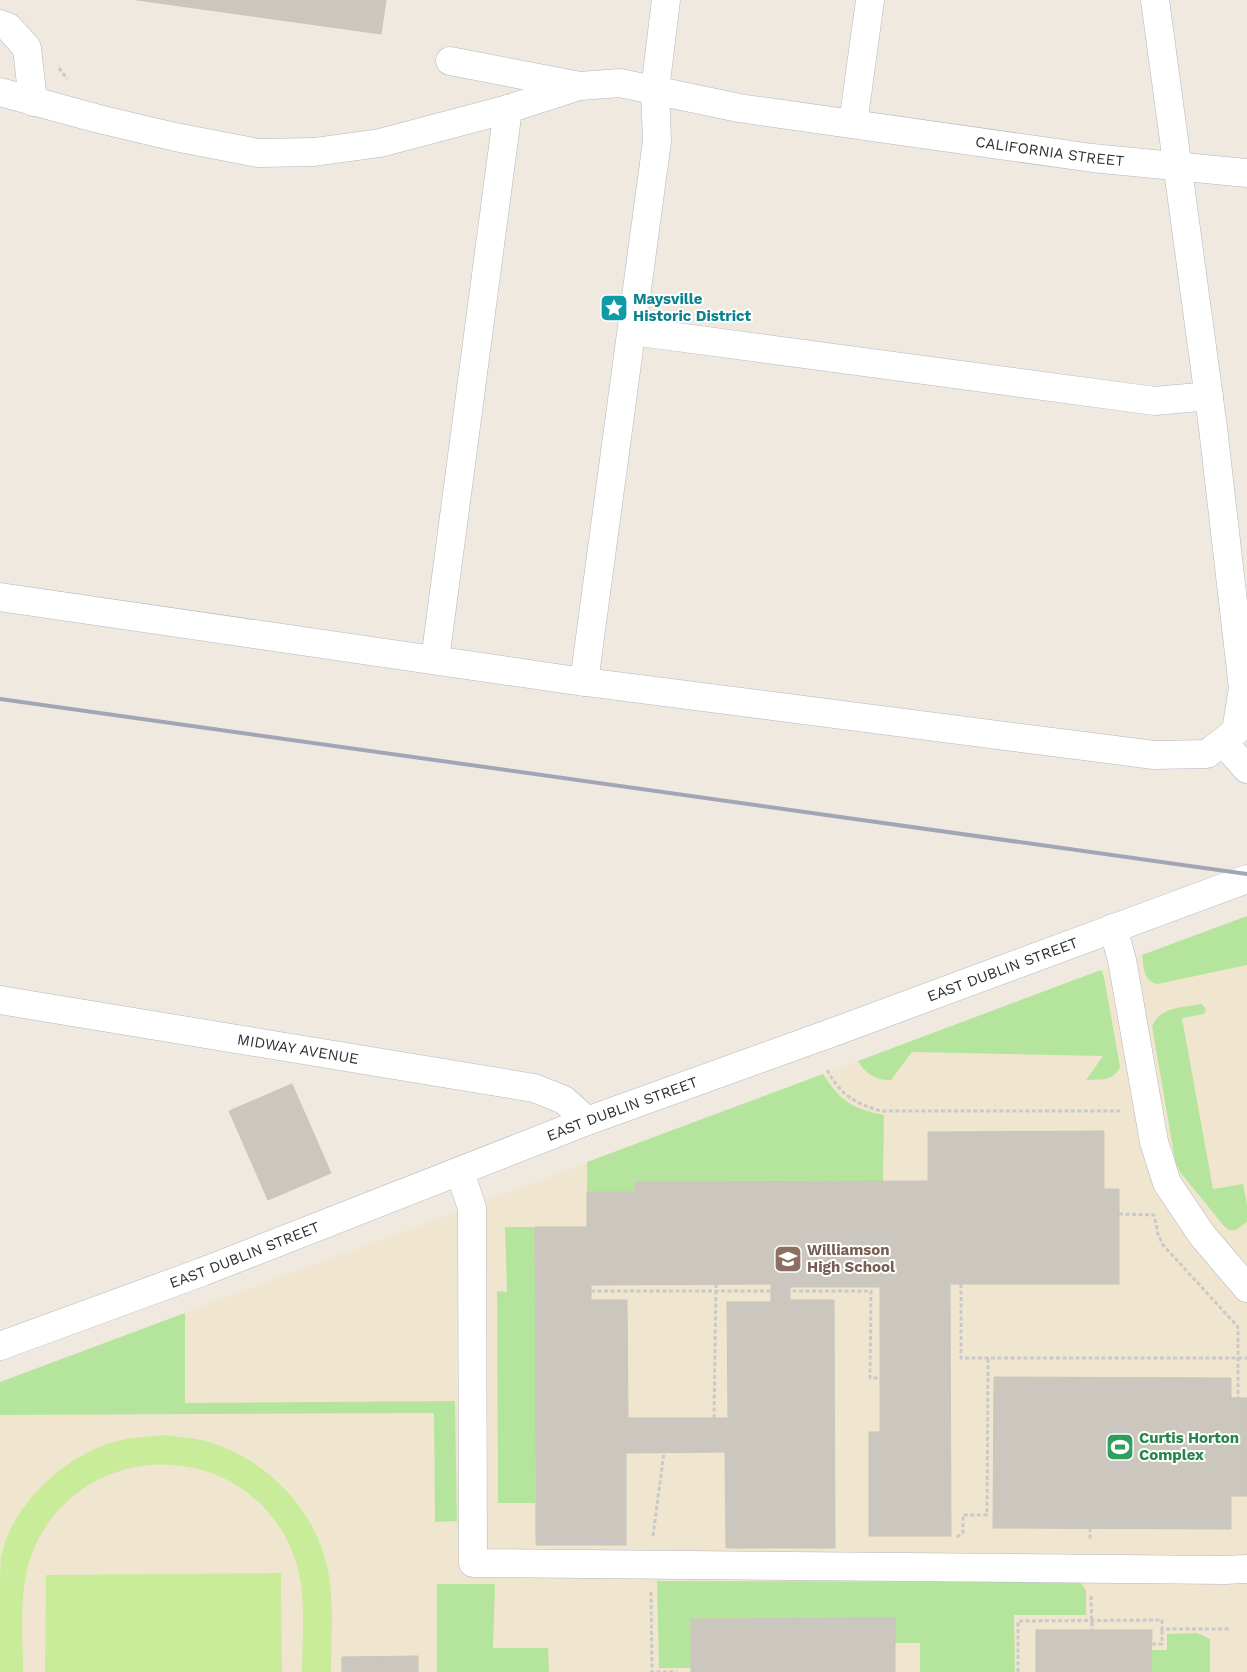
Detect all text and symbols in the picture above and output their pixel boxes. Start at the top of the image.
street label: CALIFORNIA STREET [974,133,1125,170]
place label: Maysville Historic District [633,290,752,325]
place icon: Maysville Historic District [599,293,629,323]
street label: EAST DUBLIN STREET [925,933,1081,1006]
street label: MIDWAY AVENUE [236,1030,360,1068]
street label: EAST DUBLIN STREET [544,1073,700,1145]
street label: EAST DUBLIN STREET [167,1218,322,1292]
place label: Williamson High School [807,1241,895,1276]
school or university icon: Williamson High School [773,1244,803,1274]
place label: Curtis Horton Complex [1139,1429,1239,1464]
sports icon: Curtis Horton Complex [1105,1432,1135,1462]

